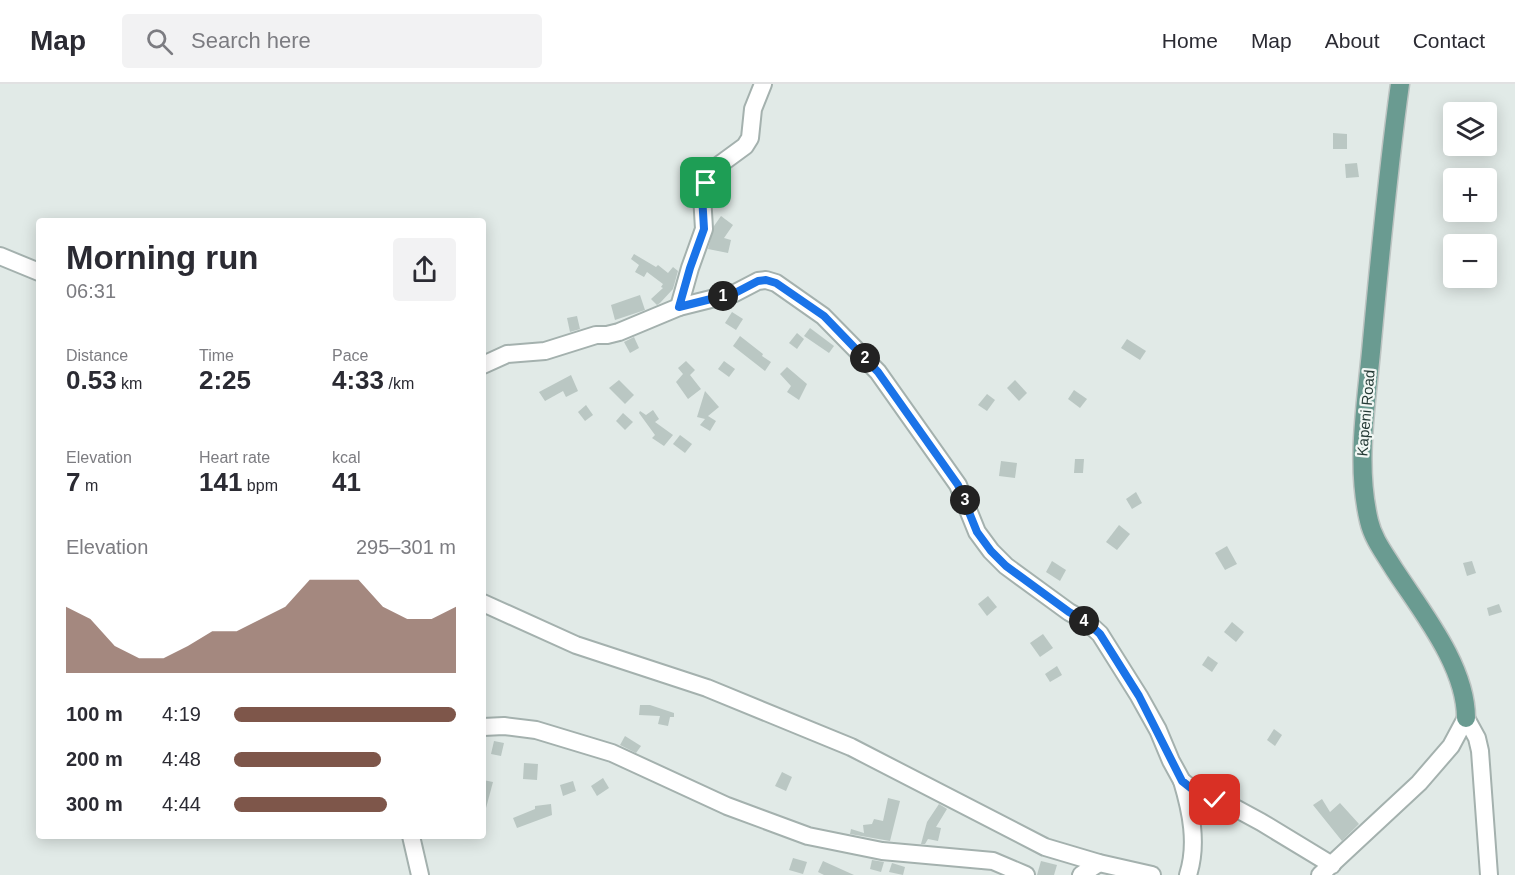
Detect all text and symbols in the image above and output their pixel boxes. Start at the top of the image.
search box [122,14,542,68]
text: Map [30,25,86,56]
icon: search [143,25,176,58]
text: Search here [191,28,311,53]
text: Home [1162,29,1218,52]
text: Map [1251,29,1292,52]
text: About [1325,29,1380,52]
text: Contact [1413,29,1485,52]
map controls [1443,102,1497,288]
button: layers [1443,102,1497,156]
pin [680,157,731,208]
icon: arrive [689,166,722,199]
button: + [1443,168,1497,222]
button: − [1443,234,1497,288]
button: share [393,238,456,301]
text: Morning run [66,239,258,276]
text: 06:31 [66,280,116,302]
pin: 1 [708,281,738,311]
text: 1 [719,287,727,304]
pin: 2 [850,343,880,373]
text: Distance [66,347,128,364]
text: Time [199,347,234,364]
text: Pace [332,347,368,364]
text: 2 [861,349,869,366]
text: 0.53 [66,365,117,395]
text: 2:25 [199,365,251,395]
text: 4:33 [332,365,384,395]
street label: Kapeni Road [1353,369,1378,457]
text: km [117,375,142,392]
text: /km [384,375,414,392]
text: Elevation [66,449,132,466]
text: Heart rate [199,449,270,466]
text: kcal [332,449,360,466]
text: 7 [66,467,80,497]
text: 141 [199,467,242,497]
text: 41 [332,467,361,497]
text: m [80,477,98,494]
text: bpm [242,477,278,494]
pin: 3 [950,485,980,515]
text: 3 [961,491,969,508]
text: Elevation [66,536,148,558]
text: 295–301 m [356,536,456,558]
pin: 4 [1069,606,1099,636]
text: 4 [1080,612,1088,629]
text: 100 m [66,703,123,725]
text: 4:19 [162,703,201,725]
text: 200 m [66,748,123,770]
text: 4:48 [162,748,201,770]
pin [1189,774,1240,825]
icon: check [1198,783,1231,816]
text: 300 m [66,793,123,815]
text: 4:44 [162,793,201,815]

